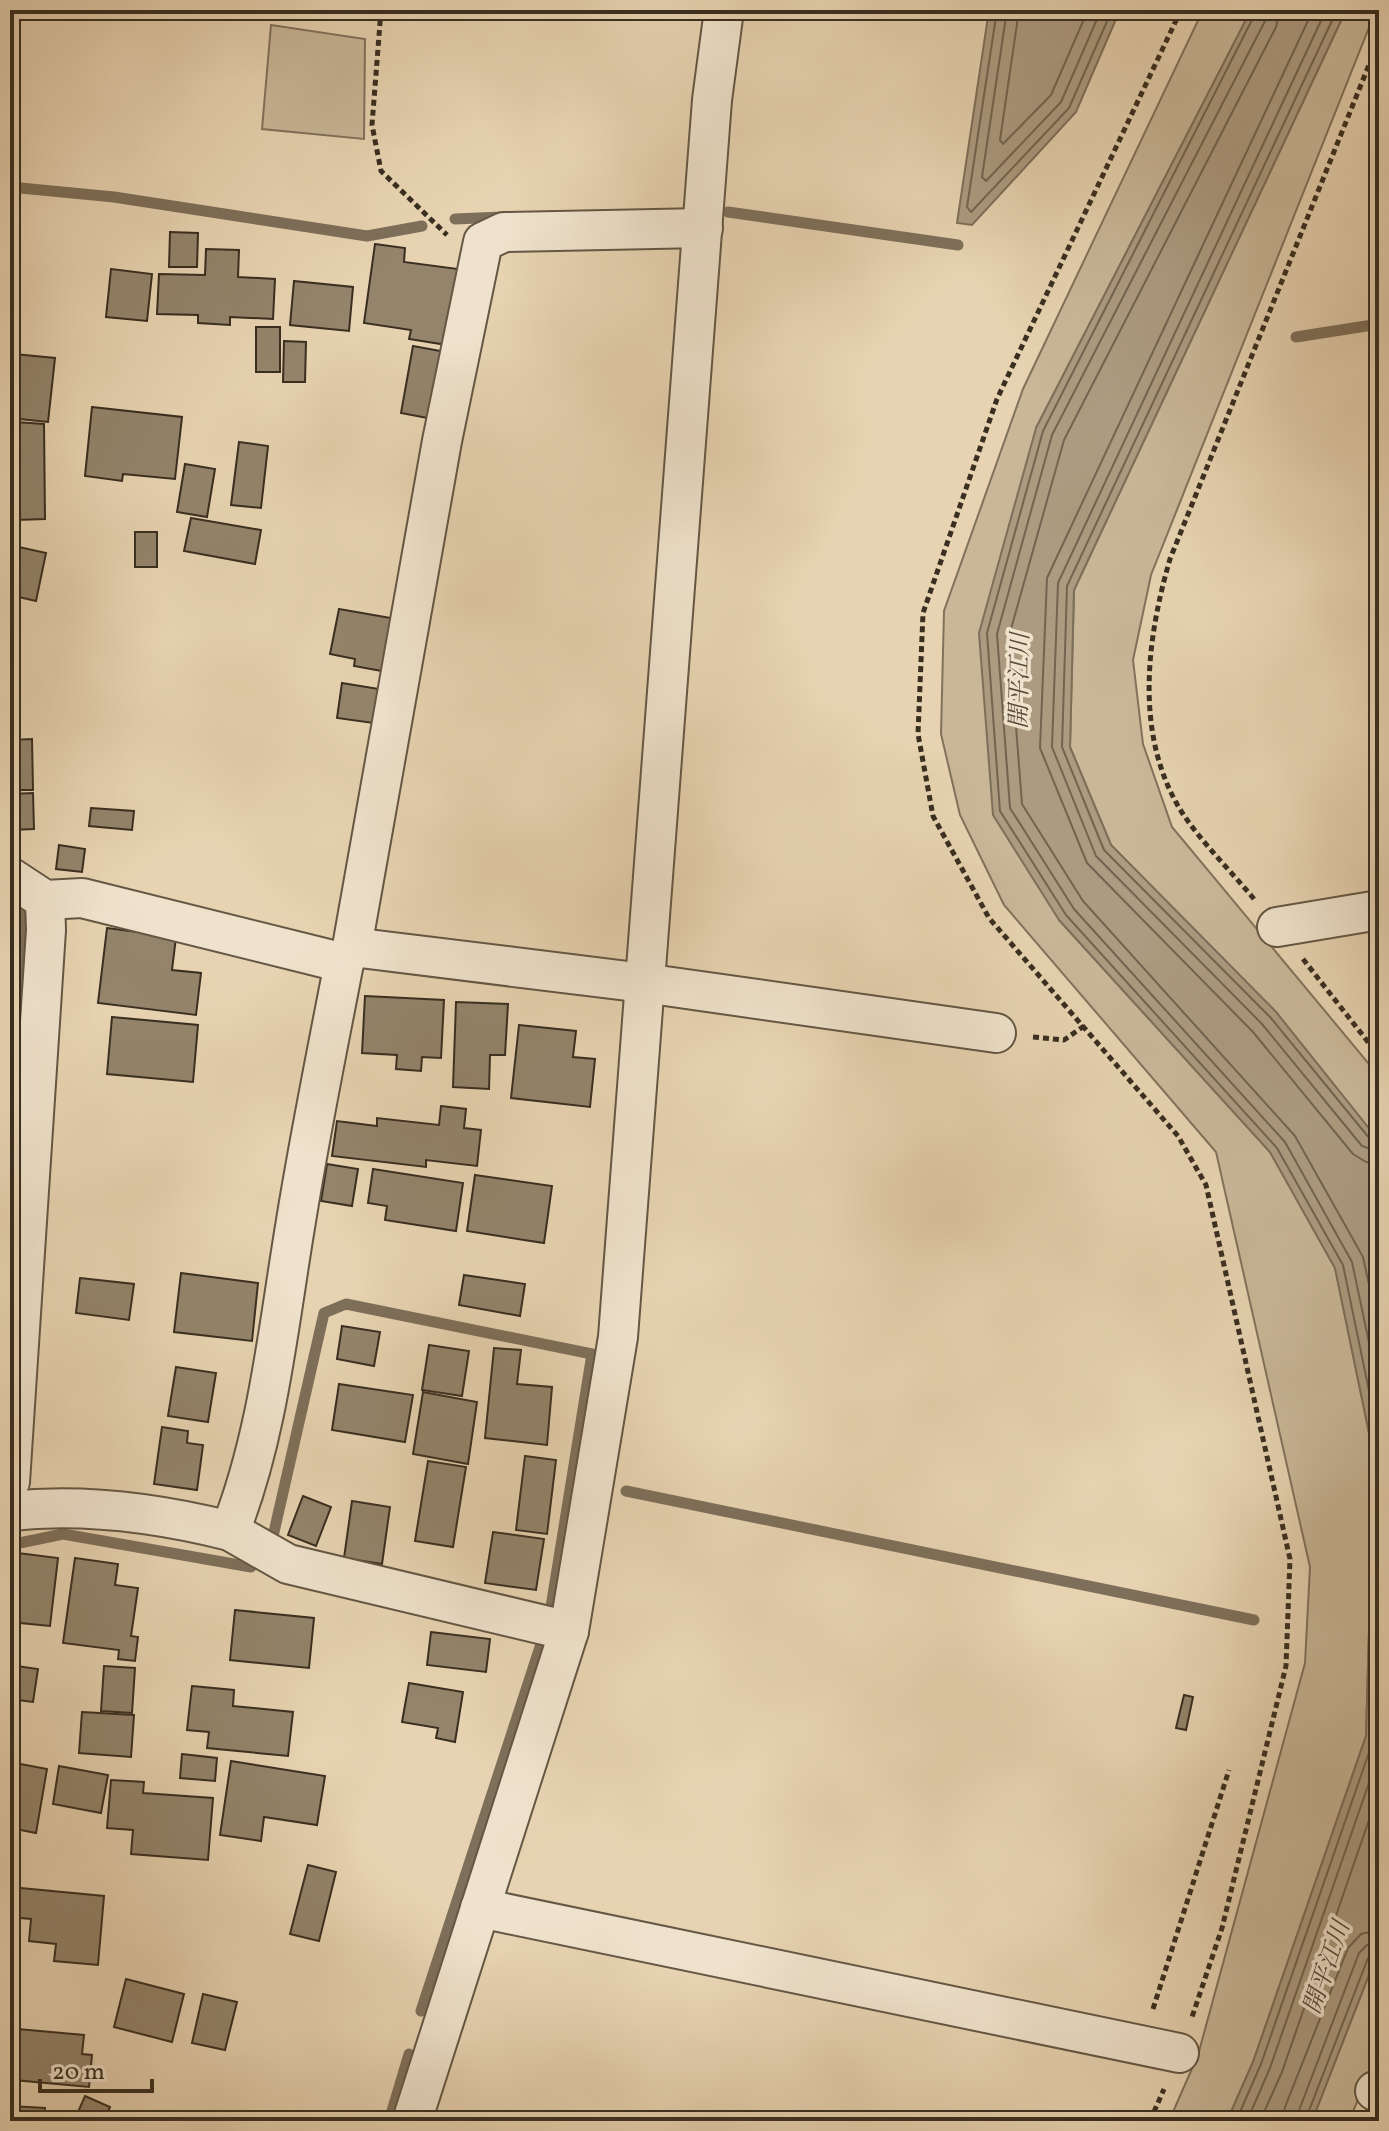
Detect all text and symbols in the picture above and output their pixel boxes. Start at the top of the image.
water label: 開平江川 [1003,630,1039,729]
water label: 開平江川 [1296,1914,1361,2019]
scale bar [40,2043,152,2093]
text: 20 m [52,2056,105,2090]

